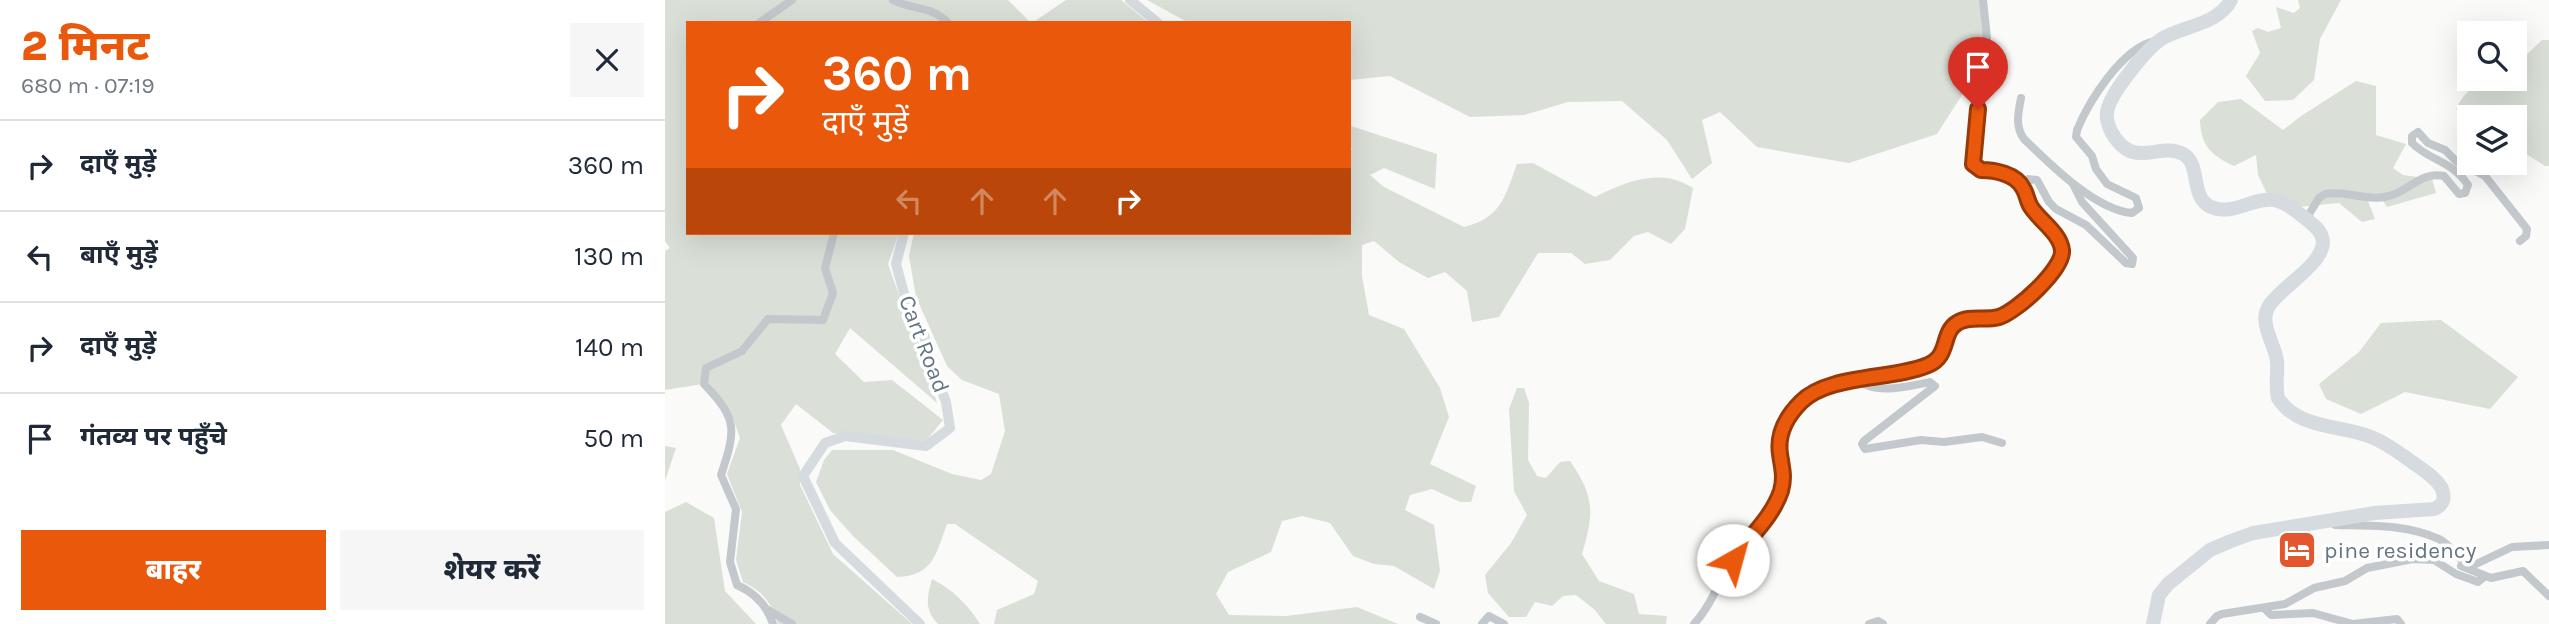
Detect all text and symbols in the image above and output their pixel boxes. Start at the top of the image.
text: 2 मिनट [21,21,149,71]
map controls [2457,21,2527,175]
button: search [2457,21,2527,91]
button: close [570,23,644,97]
pin [1948,37,2008,109]
text: 360 m [822,45,972,102]
icon: arrive [1959,48,1997,86]
icon: right [707,49,798,140]
text: 680 m · 07:19 [21,72,155,99]
text: दाएँ मुड़ें [822,104,909,141]
button: layers [2457,105,2527,175]
icon: right [21,147,59,185]
text: दाएँ मुड़ें [80,148,156,179]
text: 360 m [568,150,644,181]
icon: left [890,182,928,220]
icon: ahead [963,182,1001,220]
icon: ahead [1036,182,1074,220]
icon: right [1109,182,1147,220]
icon: left [21,238,59,276]
text: बाएँ मुड़ें [80,239,158,270]
text: 130 m [574,241,644,272]
street label: Cart Road [893,291,955,397]
icon: right [21,329,59,367]
text: दाएँ मुड़ें [80,330,156,361]
text: 140 m [575,332,644,363]
icon: arrive [21,420,59,458]
text: गंतव्य पर पहुँचे [80,421,227,452]
text: 50 m [583,423,644,454]
position arrow [1696,523,1770,597]
hotel icon: pine residency [2276,529,2318,571]
button: बाहर [21,530,326,610]
button: शेयर करें [340,530,644,610]
place label: pine residency [2324,537,2477,564]

